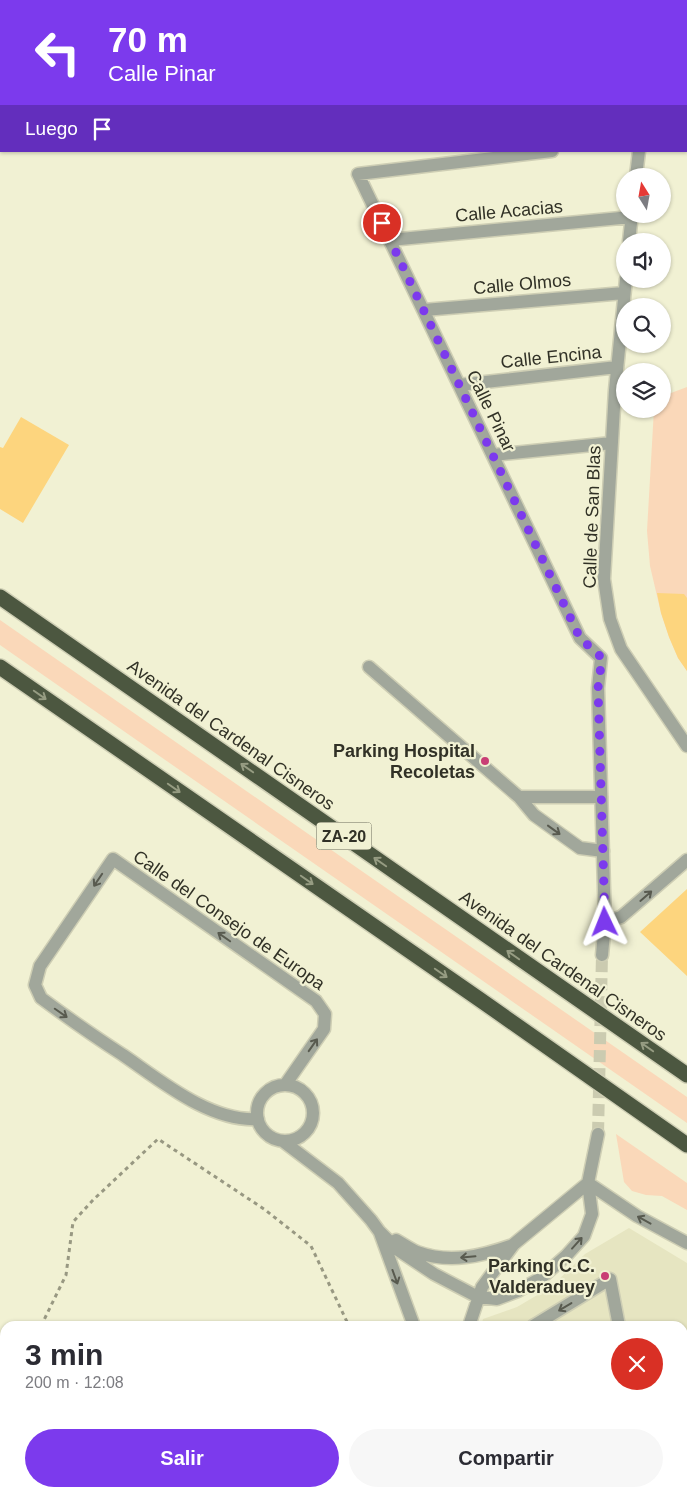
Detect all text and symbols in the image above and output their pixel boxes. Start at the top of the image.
icon: left [25,20,90,85]
text: 70 m [108,20,188,59]
text: Calle Pinar [108,61,216,86]
icon: arrive [88,115,116,143]
text: Luego [25,118,78,139]
north arrow [616,168,671,222]
map controls [616,168,671,418]
street label: Calle Acacias [454,196,564,226]
pin [361,202,403,244]
icon: arrive [368,209,396,237]
button: sound [616,233,671,288]
street label: Calle Olmos [472,270,572,298]
button: search [616,298,671,353]
street label: Calle Encina [500,342,603,372]
button: layers [616,363,671,418]
street label: Calle Pinar [463,367,519,455]
street label: Calle de San Blas [580,445,604,589]
street label: Avenida del Cardenal Cisneros [124,656,338,814]
one-way arrow [33,690,47,700]
place label: Parking Hospital Recoletas [333,741,475,782]
marker: Parking Hospital Recoletas [479,755,491,767]
one-way arrow [240,763,254,773]
one-way arrow [167,783,181,793]
road number: ZA-20 [316,822,372,849]
one-way arrow [547,825,561,835]
street label: Calle del Consejo de Europa [129,846,329,994]
one-way arrow [373,857,387,867]
one-way arrow [93,873,103,887]
one-way arrow [300,875,314,885]
street label: Avenida del Cardenal Cisneros [456,887,670,1045]
one-way arrow [639,890,652,902]
position arrow [578,895,630,947]
one-way arrow [217,932,231,942]
one-way arrow [507,950,521,960]
one-way arrow [434,968,448,978]
one-way arrow [54,1008,68,1018]
one-way arrow [308,1038,318,1052]
one-way arrow [640,1042,654,1052]
one-way arrow [637,1215,652,1224]
one-way arrow [572,1237,583,1250]
one-way arrow [460,1252,476,1262]
place label: Parking C.C. Valderaduey [488,1256,595,1297]
one-way arrow [391,1269,400,1284]
marker: Parking C.C. Valderaduey [599,1270,611,1282]
one-way arrow [558,1302,572,1312]
text: 3 min [25,1338,103,1371]
button: close [611,1338,663,1390]
text: 200 m · 12:08 [25,1374,124,1391]
button: Salir [25,1429,339,1487]
button: Compartir [349,1429,663,1487]

